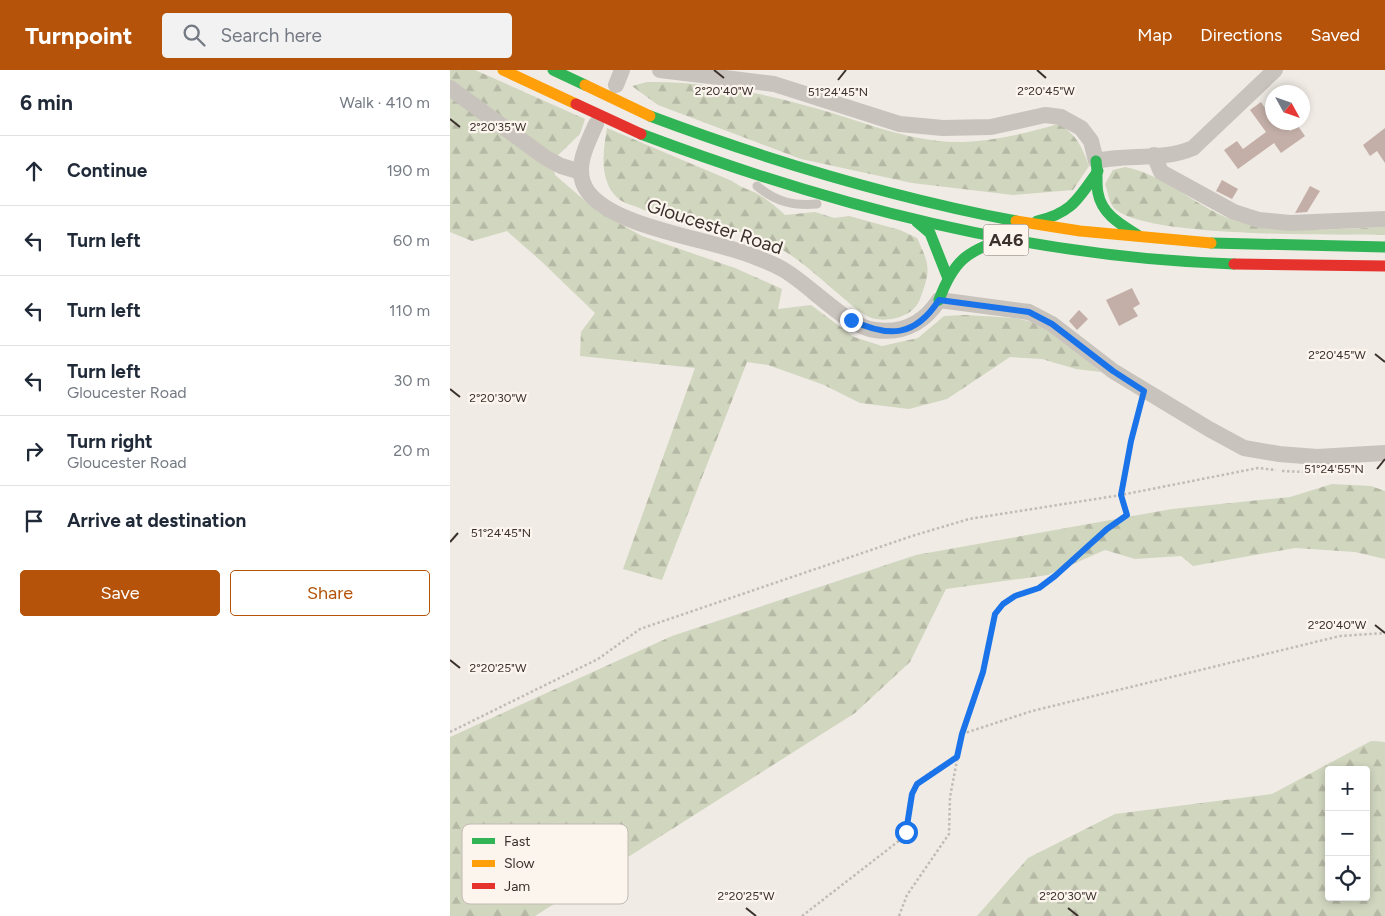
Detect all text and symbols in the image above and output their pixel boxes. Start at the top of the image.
search box [162,13,512,58]
text: Turnpoint [25,21,132,50]
icon: search [180,21,208,49]
text: Search here [220,24,322,47]
text: Map [1137,24,1172,46]
text: Directions [1200,24,1282,46]
text: Saved [1310,24,1360,46]
text: 2°20'40"W [695,84,754,98]
text: 2°20'45"W [1017,84,1075,98]
text: 51°24'45"N [808,85,868,99]
north arrow [1265,85,1310,130]
text: 6 min [20,90,73,115]
text: Walk · 410 m [340,93,430,112]
text: 2°20'35"W [470,120,527,134]
icon: ahead [20,157,48,185]
text: Continue [67,159,147,182]
text: 190 m [387,161,430,180]
street label: Gloucester Road [644,194,786,259]
road number: A46 [984,224,1028,256]
icon: left [20,227,48,255]
text: Turn left [67,229,141,252]
text: 60 m [393,231,430,250]
icon: left [20,297,48,325]
text: Turn left [67,299,141,322]
text: 110 m [389,301,430,320]
route end [840,309,863,332]
text: 2°20'45"W [1308,348,1366,362]
text: Turn left [67,360,141,383]
icon: left [20,367,48,395]
text: 30 m [393,371,430,390]
text: Gloucester Road [67,383,187,402]
text: 2°20'30"W [469,391,527,405]
text: Turn right [67,430,153,453]
icon: right [20,437,48,465]
text: 20 m [393,441,430,460]
text: Gloucester Road [67,453,187,472]
text: 51°24'55"N [1304,462,1364,476]
icon: arrive [20,507,48,535]
text: Arrive at destination [67,509,246,532]
text: 51°24'45"N [471,526,531,540]
button: Save [20,570,220,616]
button: Share [230,570,430,616]
text: 2°20'40"W [1308,618,1367,632]
text: 2°20'25"W [470,661,527,675]
map controls [1325,766,1370,901]
button: + [1325,766,1370,811]
button: − [1325,811,1370,856]
route start [895,821,918,844]
legend [462,824,628,904]
text: Fast [504,833,530,850]
text: Slow [504,855,535,872]
button: locate [1325,856,1370,901]
text: Jam [504,878,530,895]
text: 2°20'25"W [718,889,775,903]
text: 2°20'30"W [1039,889,1097,903]

